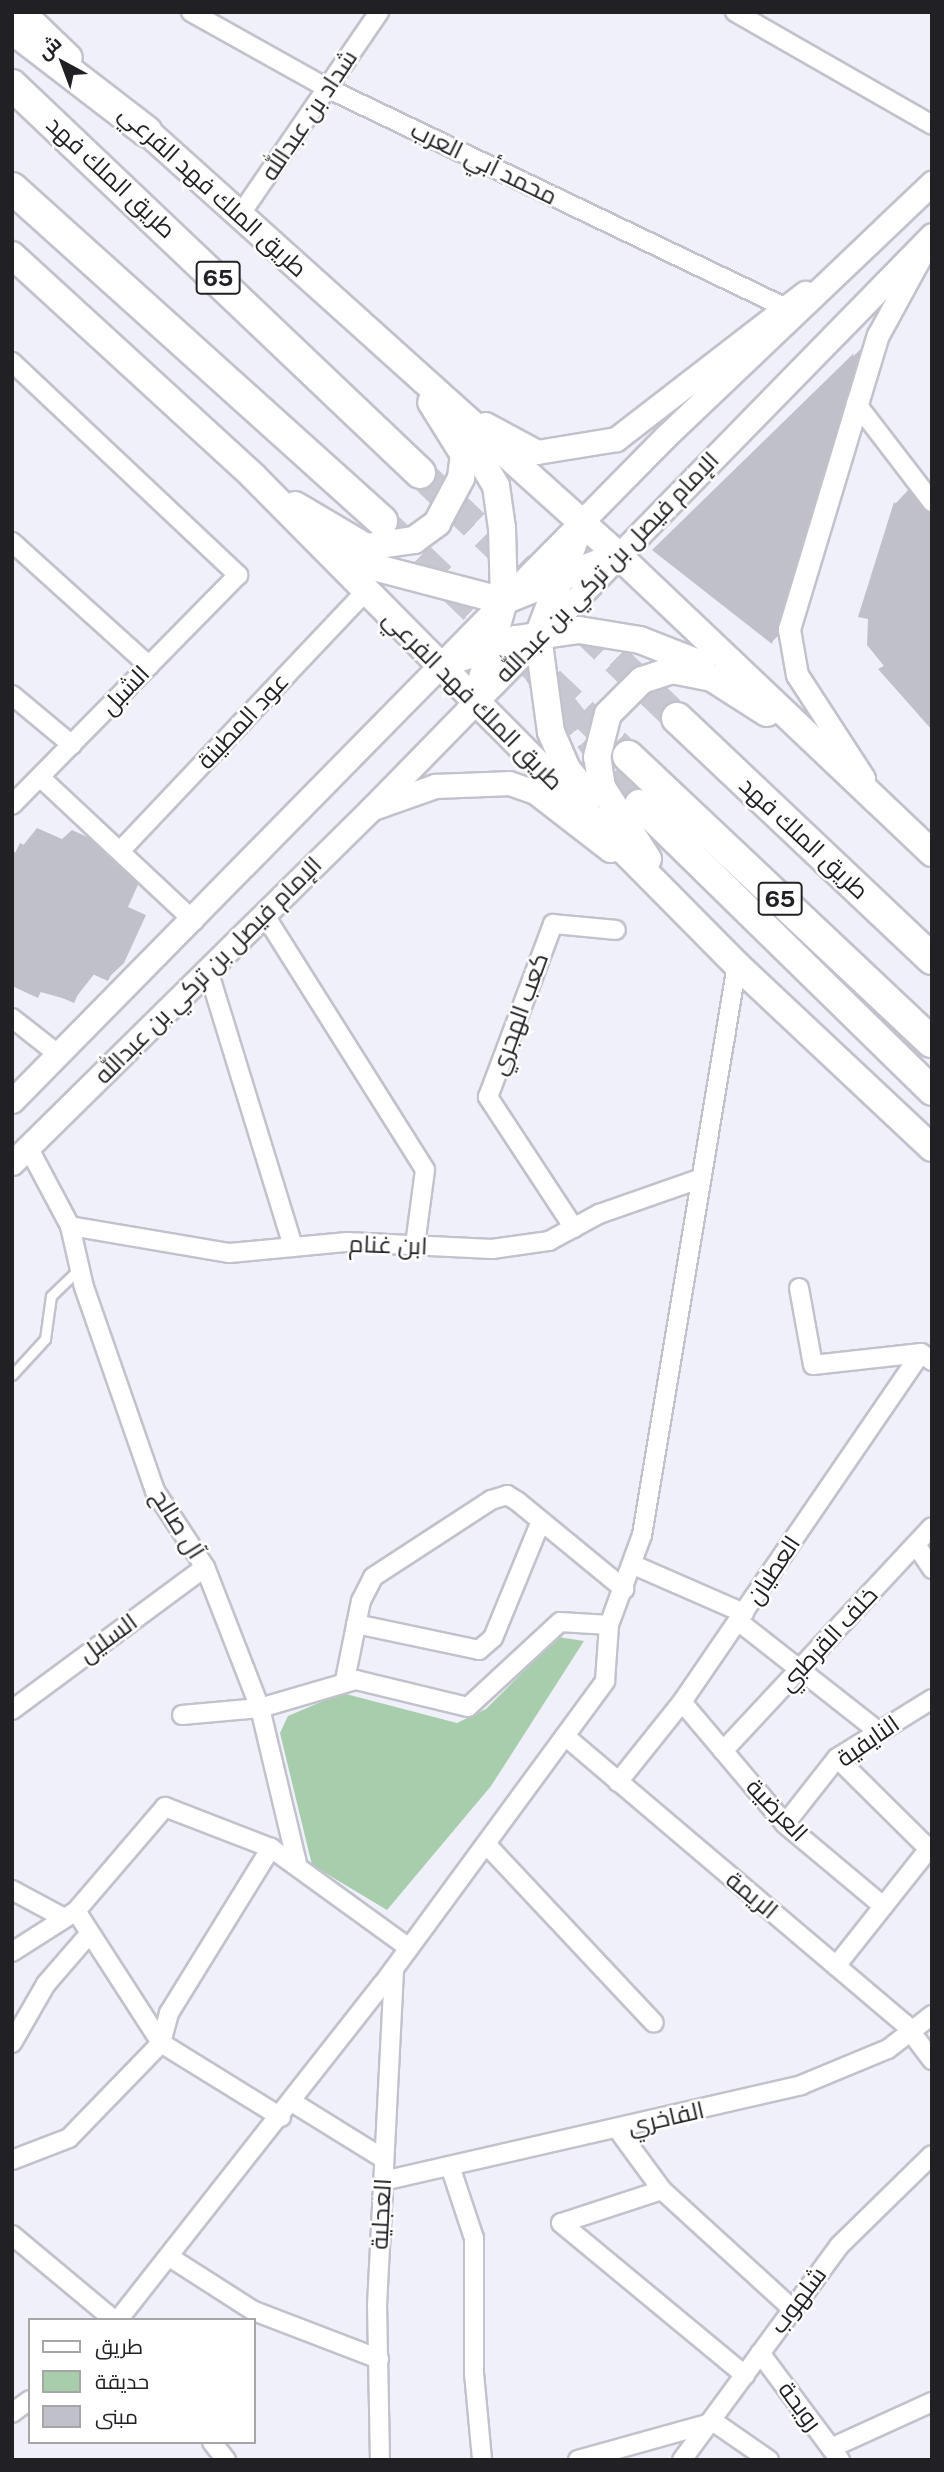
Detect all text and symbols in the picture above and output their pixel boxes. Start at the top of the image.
north arrow [28,28,98,98]
text: ش [33,31,66,63]
street label: شداد بن عبدالله [255,44,363,186]
street label: طريق الملك فهد الفرعي [113,99,313,283]
street label: طريق الملك فهد [40,110,182,244]
street label: محمد أبي العرب [406,115,562,211]
road number: 65 [195,258,241,298]
street label: الإمام فيصل بن تركي بن عبدالله [489,446,725,688]
street label: طريق الملك فهد الفرعي [377,604,569,796]
street label: الشبل [95,659,155,721]
street label: عود المطينة [191,667,295,775]
street label: طريق الملك فهد [733,771,875,905]
street label: الإمام فيصل بن تركي بن عبدالله [88,850,328,1090]
road number: 65 [757,879,803,918]
street label: كعب الهجري [484,949,554,1079]
street label: ابن غنام [348,1229,428,1261]
street label: آل صالح [145,1484,211,1564]
street label: العطيان [740,1530,806,1610]
street label: خلف القرطبي [772,1581,884,1697]
street label: السليل [73,1607,143,1669]
street label: النايفية [831,1709,905,1773]
street label: العرضية [740,1773,814,1847]
street label: الريمة [720,1865,784,1925]
street label: الفاخري [625,2095,707,2141]
street label: العجلية [365,2178,397,2250]
street label: شلهوب [764,2261,832,2339]
legend [28,2318,256,2444]
text: طريق [95,2334,143,2359]
text: حديقة [95,2369,149,2394]
street label: رويحة [772,2376,828,2436]
text: مبنى [95,2404,138,2429]

